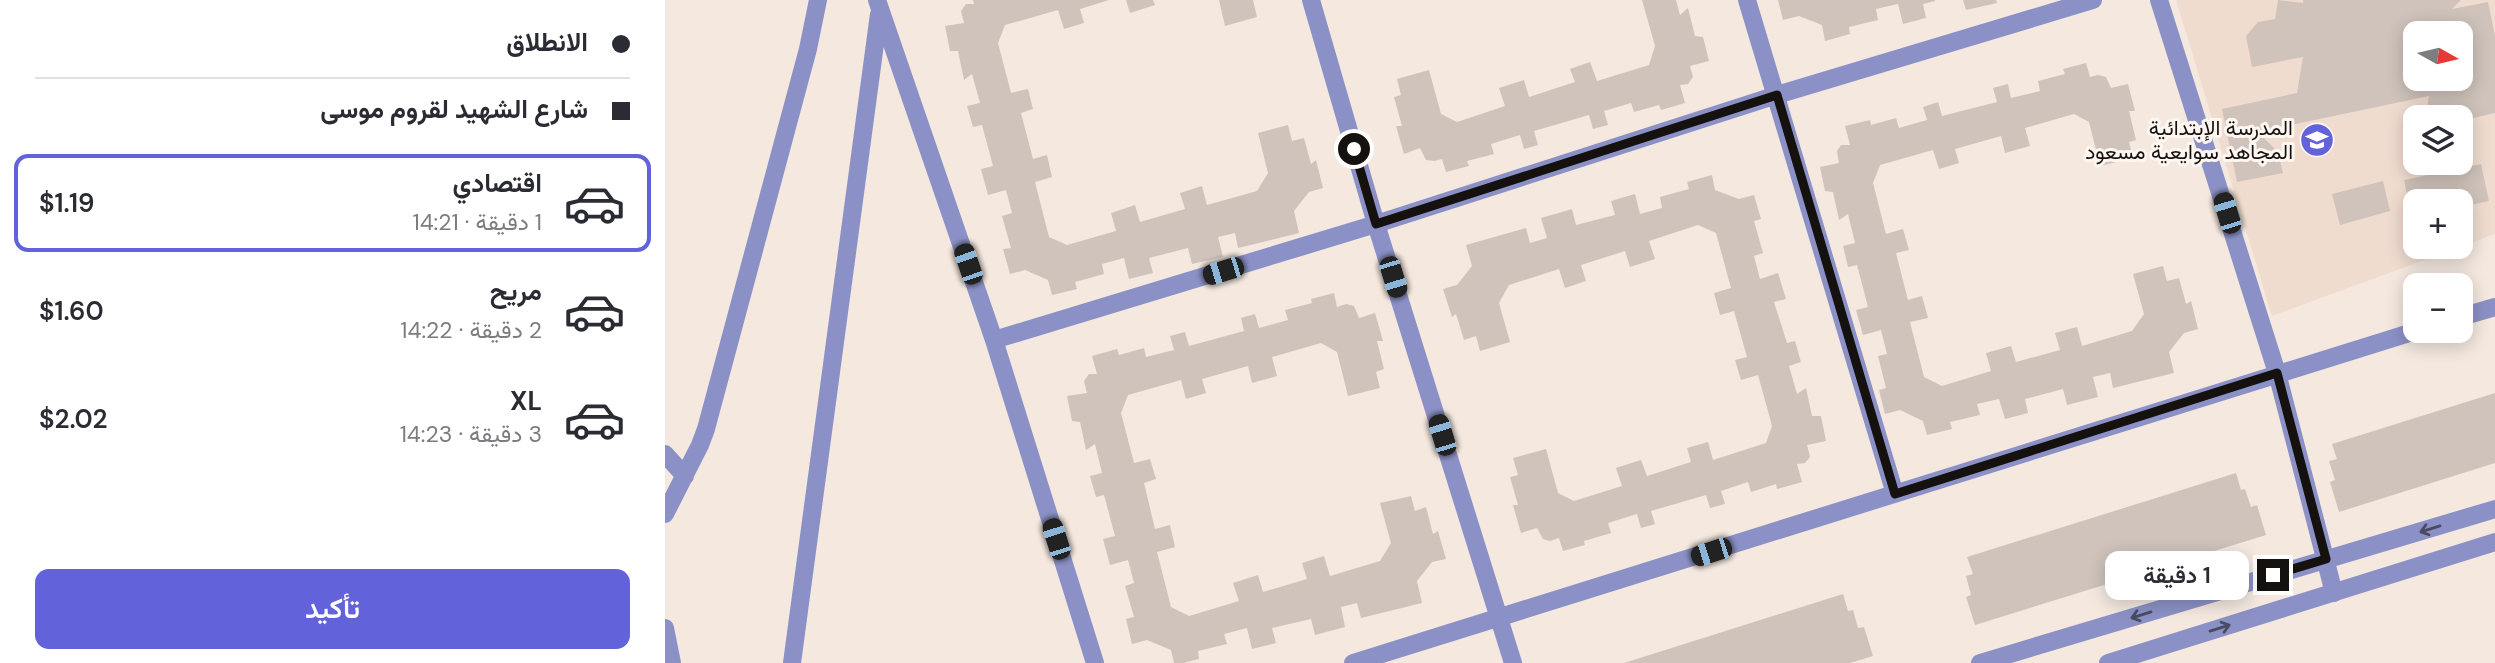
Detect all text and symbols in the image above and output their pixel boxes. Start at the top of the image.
north arrow [2403,21,2473,91]
map controls [2403,21,2473,343]
text: الانطلاق [506,25,588,59]
text: شارع الشهيد لقروم موسى [320,92,588,126]
button: layers [2403,105,2473,175]
place label: المدرسة الإبتدائية المجاهد سوايعية مسعود [2085,114,2293,166]
school or university icon: المدرسة الإبتدائية المجاهد سوايعية مسعود [2298,121,2336,159]
route start [1338,133,1370,165]
text: اقتصادي [453,166,542,200]
icon: car [563,172,626,235]
text: $1.19 [39,186,94,220]
button: + [2403,189,2473,259]
car [2211,190,2244,236]
text: 1 دقيقة · 14:21 [412,207,542,237]
car [952,241,985,287]
car [1377,254,1410,300]
car [1200,255,1247,287]
button: − [2403,273,2473,343]
text: مريح [490,274,542,308]
icon: car [563,280,626,343]
text: $1.60 [39,294,104,328]
text: 2 دقيقة · 14:22 [400,315,542,345]
text: XL [510,384,542,418]
icon: car [563,388,626,451]
text: $2.02 [39,402,108,436]
car [1426,412,1459,458]
text: 3 دقيقة · 14:23 [400,419,542,449]
car [1040,516,1073,562]
one-way arrow [2419,523,2441,536]
car [1688,536,1735,568]
callout: 1 دقيقة [2105,550,2249,600]
route end [2257,559,2289,591]
text: 1 دقيقة [2143,560,2211,590]
button: تأكيد [35,569,630,649]
one-way arrow [2130,609,2152,622]
one-way arrow [2209,621,2231,634]

